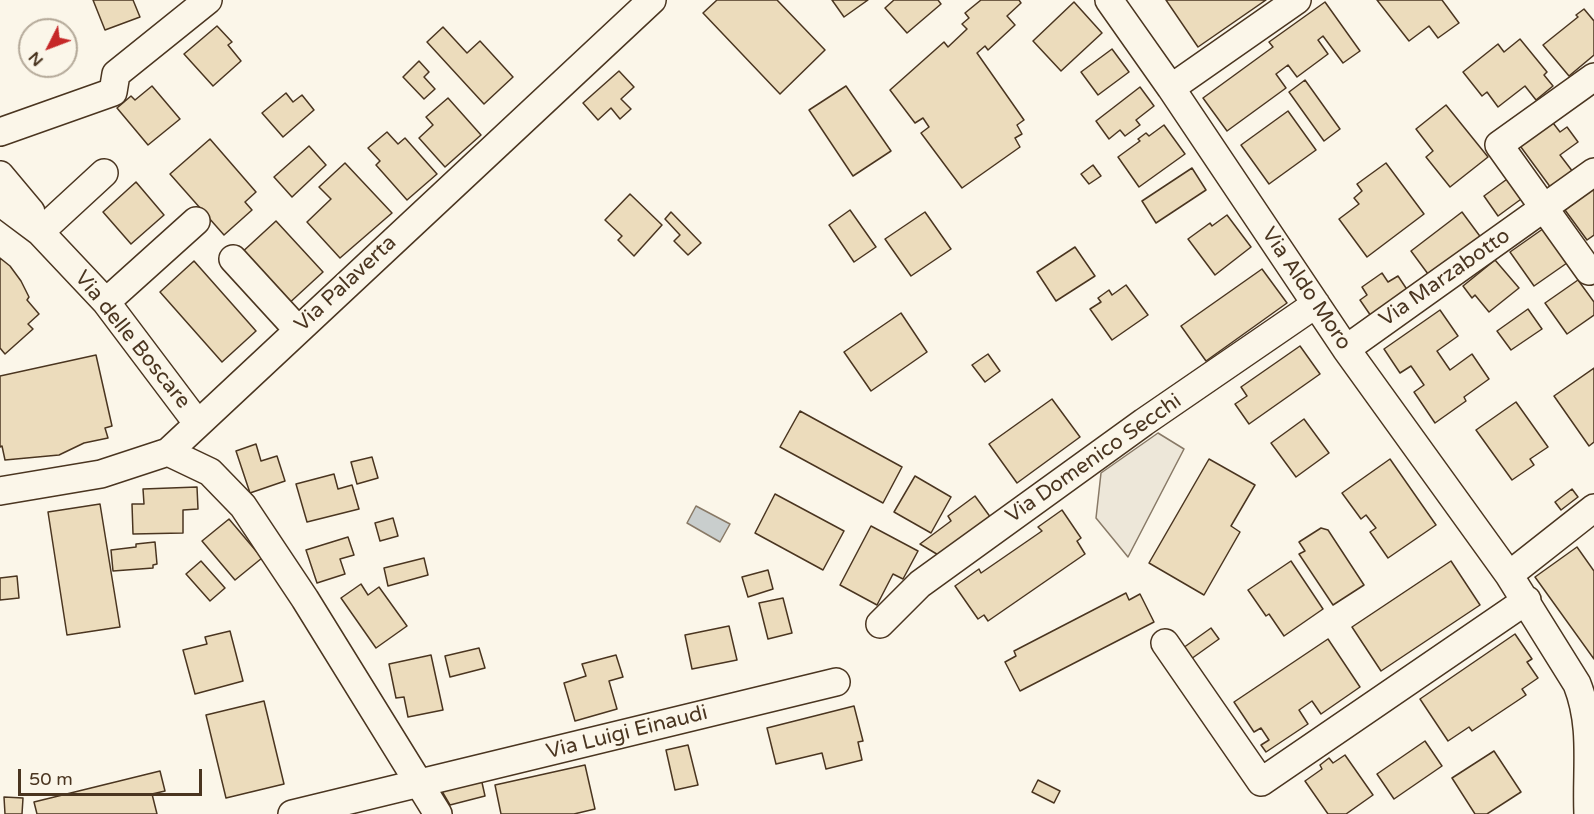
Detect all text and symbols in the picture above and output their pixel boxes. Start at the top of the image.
north arrow [18,18,78,78]
text: N [24,47,48,70]
street label: Via Aldo Moro [1256,223,1356,355]
street label: Via Marzabotto [1375,224,1515,332]
street label: Via Palaverta [290,231,402,337]
street label: Via delle Boscare [69,266,195,414]
street label: Via Domenico Secchi [1001,389,1187,529]
street label: Via Luigi Einaudi [544,701,710,765]
scale bar [21,757,206,795]
text: 50 m [29,768,73,790]

